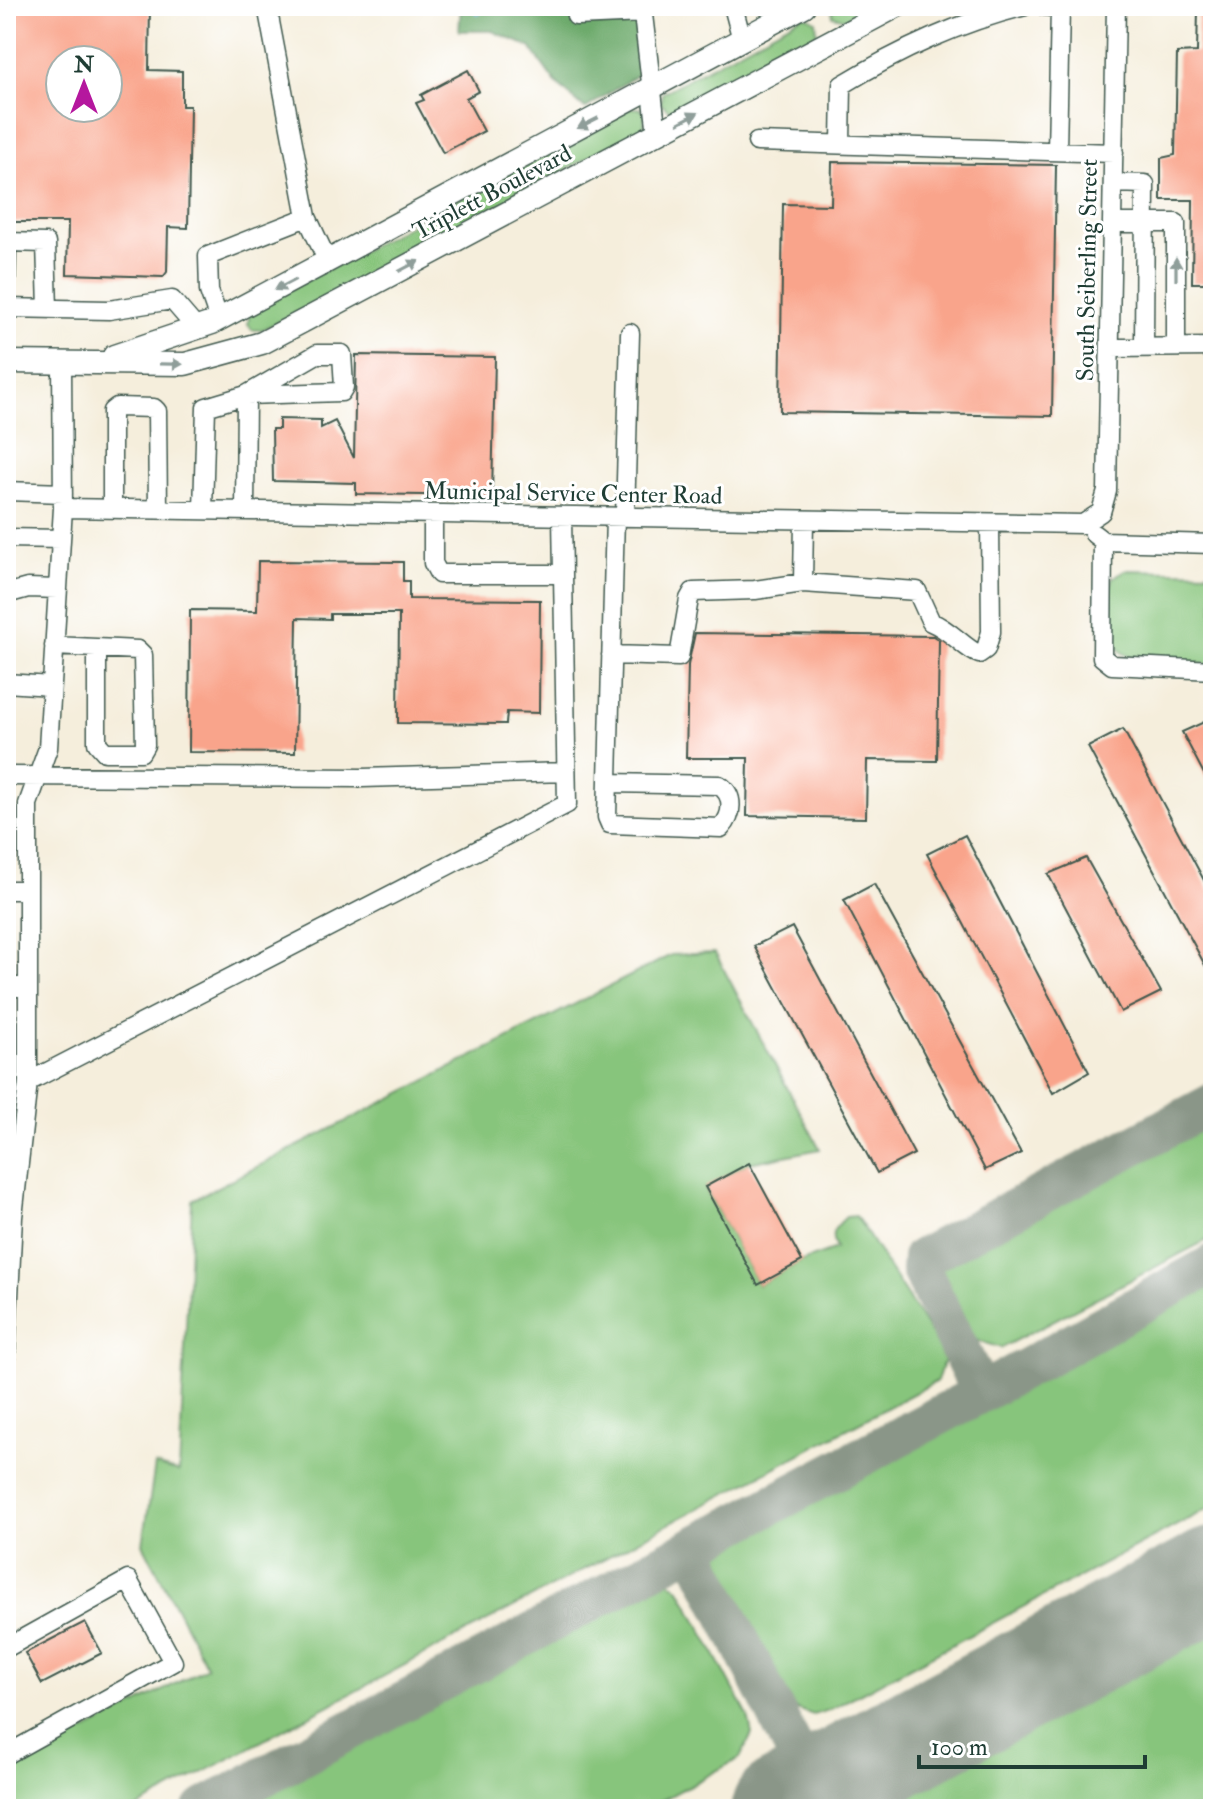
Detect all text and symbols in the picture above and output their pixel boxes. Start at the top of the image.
north arrow [44,44,124,124]
text: N [73,51,94,79]
one-way arrow [677,111,700,124]
one-way arrow [576,116,599,129]
street label: Triplett Boulevard [407,137,577,247]
street label: South Seiberling Street [1070,158,1105,382]
one-way arrow [1169,256,1182,281]
one-way arrow [398,259,420,273]
one-way arrow [273,279,296,292]
one-way arrow [159,357,184,370]
street label: Municipal Service Center Road [423,475,723,512]
scale bar [919,1719,1145,1769]
text: 100 m [931,1732,988,1763]

